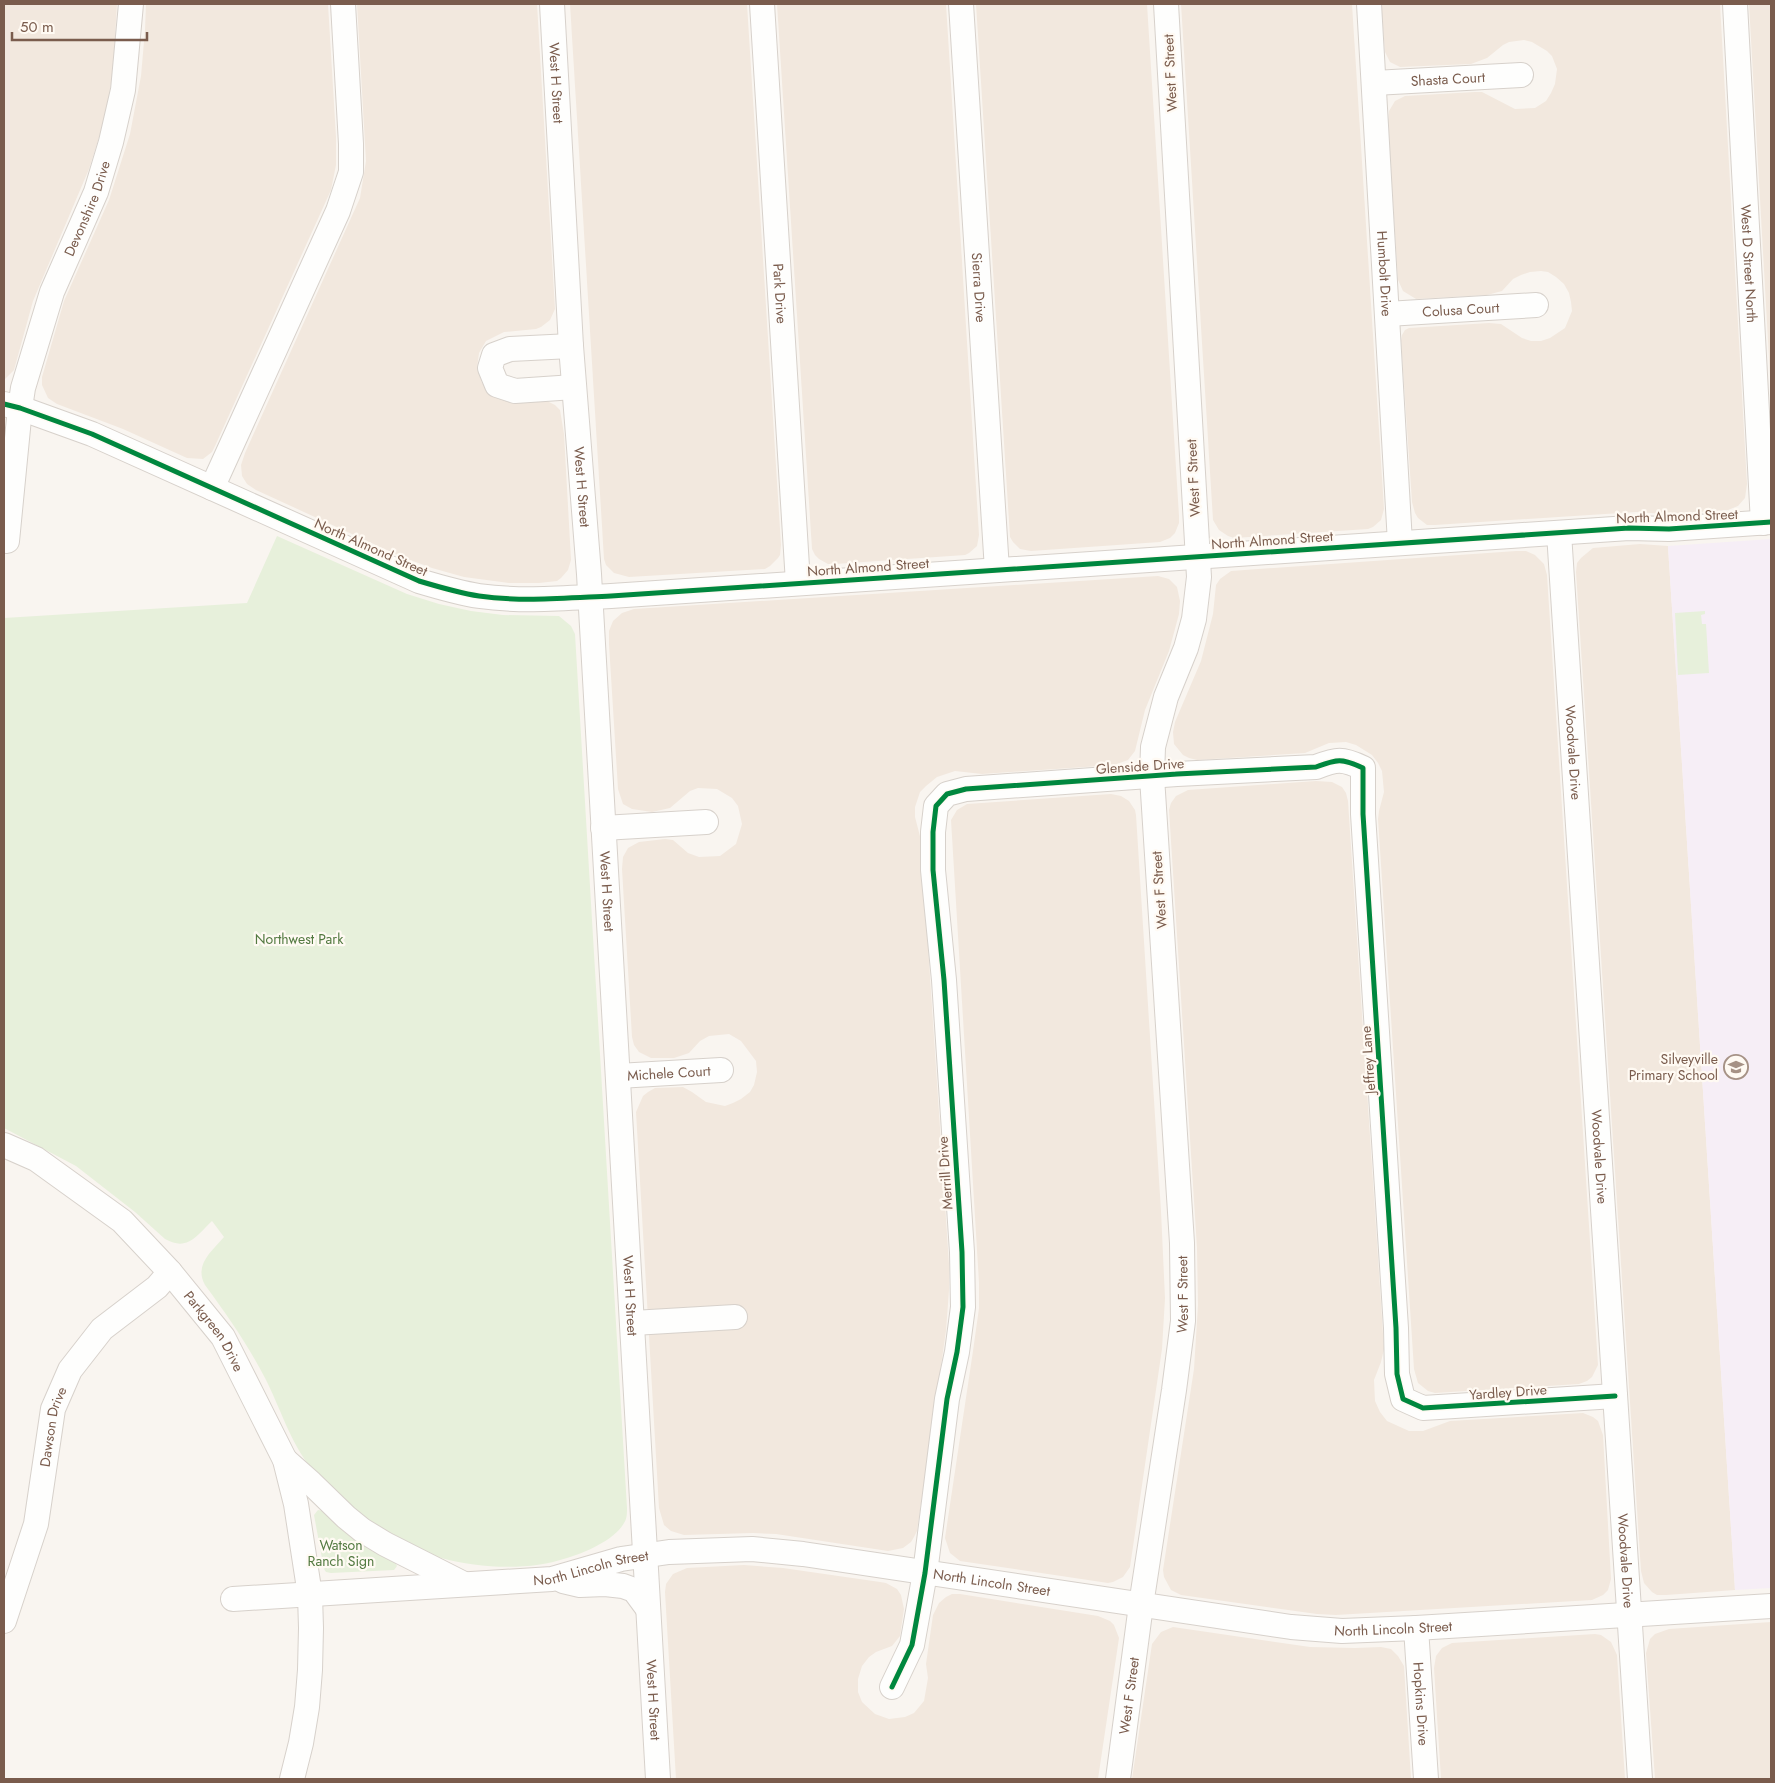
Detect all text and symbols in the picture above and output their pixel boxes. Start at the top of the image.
scale bar [12,10,148,42]
text: 50 m [20,16,54,38]
street label: West F Street [1158,33,1182,112]
street label: West H Street [544,42,569,124]
street label: Shasta Court [1410,67,1486,91]
street label: Devonshire Drive [59,158,115,259]
street label: West D Street North [1736,204,1762,323]
street label: Humbolt Drive [1372,230,1397,317]
street label: Sierra Drive [967,252,991,323]
street label: Park Drive [768,263,792,324]
street label: Colusa Court [1422,297,1501,322]
street label: West F Street [1181,438,1205,517]
street label: West H Street [569,446,595,529]
street label: North Almond Street [1616,504,1739,528]
street label: North Almond Street [311,513,431,581]
street label: North Almond Street [1210,526,1334,554]
street label: North Almond Street [806,553,930,581]
street label: Woodvale Drive [1560,705,1586,800]
street label: Glenside Drive [1095,753,1185,779]
street label: West H Street [595,850,619,933]
street label: West F Street [1146,850,1172,929]
park label: Northwest Park [255,929,344,949]
street label: Jeffrey Lane [1356,1025,1380,1097]
place label: Silveyville Primary School [1629,1049,1718,1085]
school or university icon: Silveyville Primary School [1723,1054,1749,1080]
street label: Michele Court [627,1061,712,1085]
street label: Woodvale Drive [1586,1109,1613,1205]
street label: Merrill Drive [932,1136,958,1210]
street label: West H Street [618,1255,643,1337]
street label: West F Street [1171,1255,1193,1335]
street label: Parkgreen Drive [179,1286,249,1375]
street label: Yardley Drive [1469,1379,1547,1405]
street label: Dawson Drive [35,1383,72,1468]
street label: Woodvale Drive [1613,1513,1639,1609]
park label: Watson Ranch Sign [308,1535,374,1571]
street label: North Lincoln Street [533,1545,650,1590]
street label: North Lincoln Street [932,1564,1052,1601]
street label: North Lincoln Street [1333,1616,1453,1641]
street label: West F Street [1114,1655,1144,1736]
street label: West H Street [641,1659,666,1741]
street label: Hopkins Drive [1408,1661,1434,1746]

